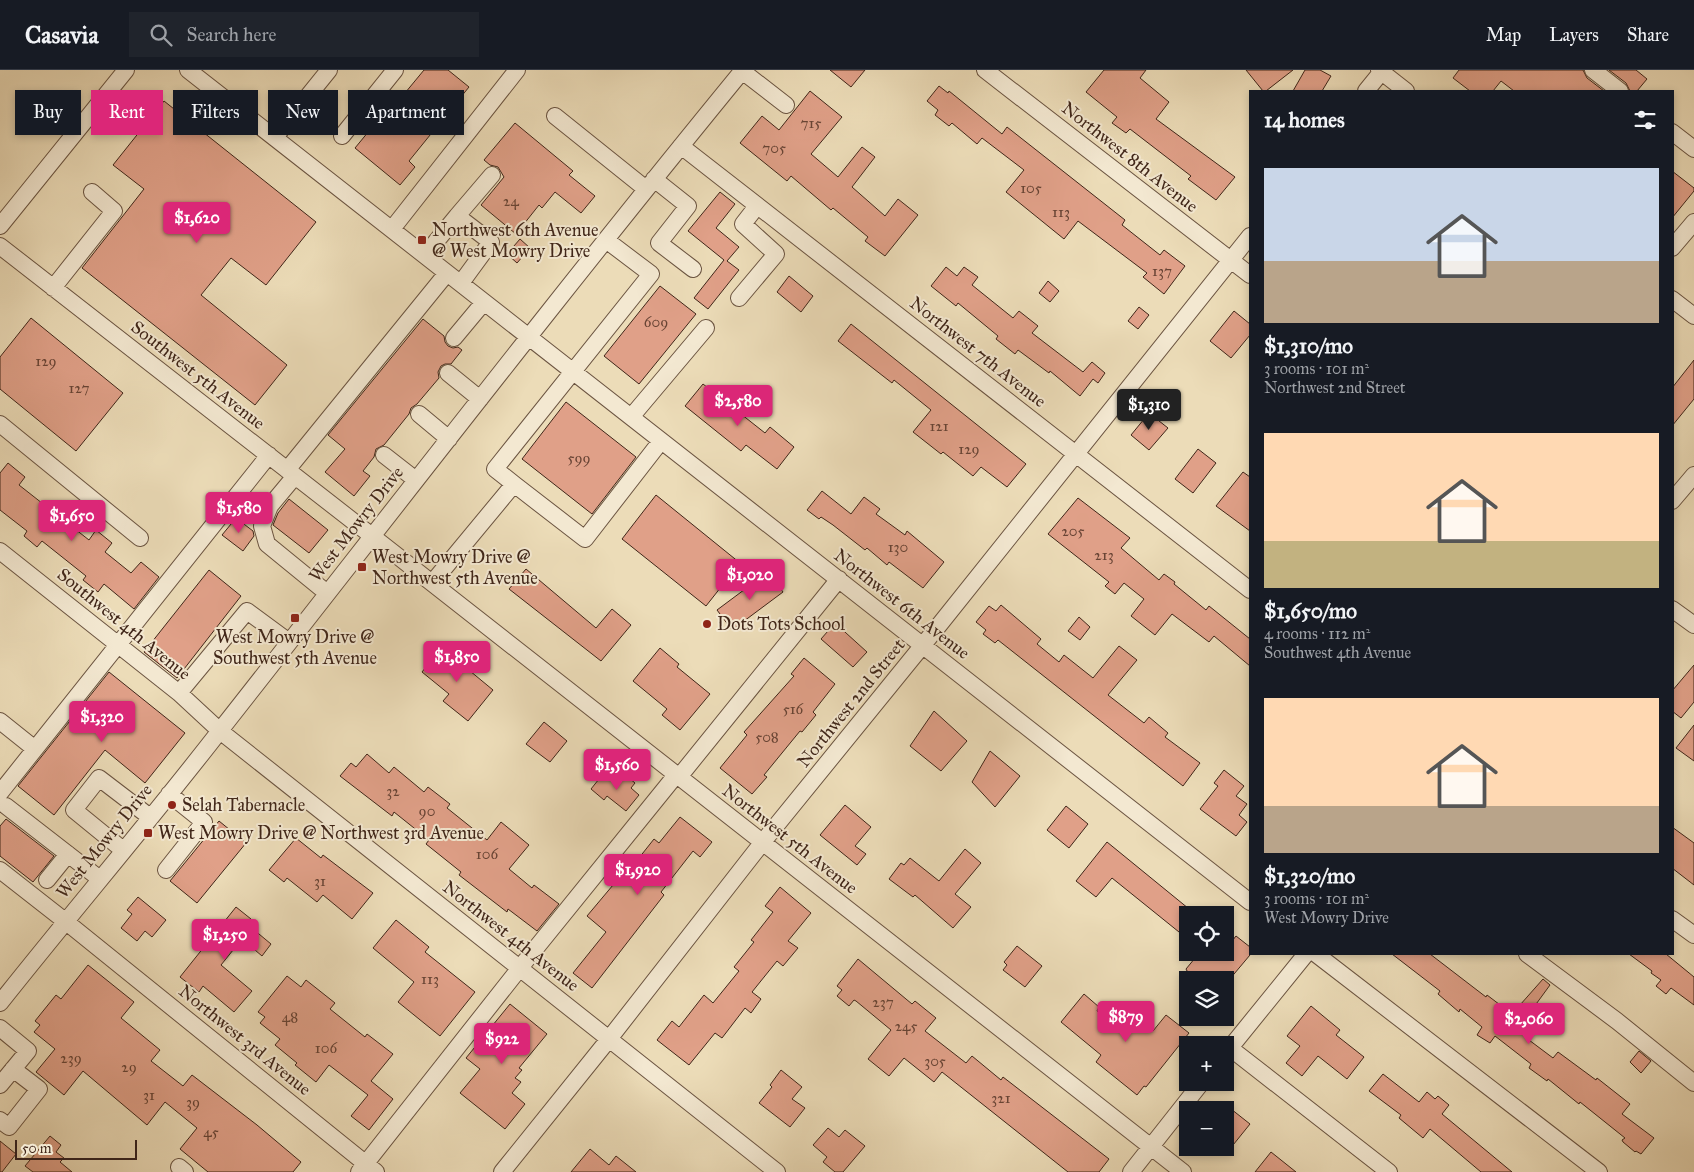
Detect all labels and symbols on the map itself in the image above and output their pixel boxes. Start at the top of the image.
street label: Northwest 8th Avenue [1057,97,1203,217]
house number: 715 [801,114,821,132]
house number: 705 [762,139,786,157]
house number: 105 [1020,179,1042,197]
house number: 24 [503,192,520,210]
pin: $1,620 [156,202,238,244]
house number: 113 [1052,203,1070,221]
place label: Northwest 6th Avenue @ West Mowry Drive [432,219,599,262]
marker: Northwest 6th Avenue @ West Mowry Drive [416,234,428,246]
house number: 137 [1152,262,1172,280]
street label: Northwest 7th Avenue [905,292,1051,412]
house number: 609 [644,313,668,331]
street label: Southwest 5th Avenue [127,316,269,434]
house number: 129 [35,352,57,370]
house number: 127 [69,379,89,397]
pin: $2,580 [697,384,779,427]
pin: $1,310 [1108,388,1190,431]
house number: 121 [929,417,949,435]
house number: 129 [958,440,980,458]
house number: 599 [567,449,591,467]
street label: West Mowry Drive [304,462,408,586]
pin: $1,580 [198,492,280,534]
pin: $1,650 [31,500,113,542]
house number: 205 [1061,522,1085,540]
house number: 130 [888,538,908,556]
street label: Northwest 6th Avenue [830,544,974,664]
place label: West Mowry Drive @ Northwest 5th Avenue [372,546,538,589]
house number: 213 [1094,546,1114,564]
pin: $1,020 [709,558,791,601]
marker: West Mowry Drive @ Northwest 5th Avenue [356,561,368,573]
street label: Southwest 4th Avenue [53,563,195,685]
marker: West Mowry Drive @ Southwest 5th Avenue [289,612,301,624]
place label: Dots Tots School [717,613,845,635]
marker: Dots Tots School [701,618,713,630]
place label: West Mowry Drive @ Southwest 5th Avenue [213,626,377,669]
street label: Northwest 2nd Street [792,634,910,772]
pin: $1,850 [416,640,498,683]
pin: $1,320 [61,700,143,743]
house number: 516 [783,700,805,718]
house number: 508 [755,728,779,746]
pin: $1,560 [576,748,658,791]
street label: West Mowry Drive [51,779,157,903]
street label: Northwest 5th Avenue [718,779,862,899]
house number: 32 [386,782,400,800]
place label: Selah Tabernacle [182,794,305,816]
marker: Selah Tabernacle [166,799,178,811]
house number: 90 [419,802,435,820]
place label: West Mowry Drive @ Northwest 3rd Avenue [158,822,484,844]
marker: West Mowry Drive @ Northwest 3rd Avenue [142,827,154,839]
house number: 106 [476,845,499,863]
pin: $1,920 [597,854,679,896]
house number: 31 [314,872,326,890]
street label: Northwest 4th Avenue [438,876,584,996]
pin: $1,250 [184,918,266,961]
house number: 113 [421,970,439,988]
street label: Northwest 3rd Avenue [174,980,316,1100]
house number: 237 [872,993,894,1011]
pin: $879 [1096,1000,1156,1043]
pin: $2,060 [1488,1002,1570,1045]
house number: 48 [282,1008,298,1026]
house number: 245 [895,1017,917,1035]
pin: $922 [472,1022,532,1065]
house number: 106 [315,1039,338,1057]
house number: 239 [60,1049,82,1067]
house number: 305 [924,1052,946,1070]
house number: 29 [121,1058,137,1076]
house number: 31 [143,1086,155,1104]
house number: 321 [991,1089,1011,1107]
house number: 39 [186,1093,200,1111]
house number: 45 [203,1123,219,1141]
scale bar [15,1137,138,1160]

